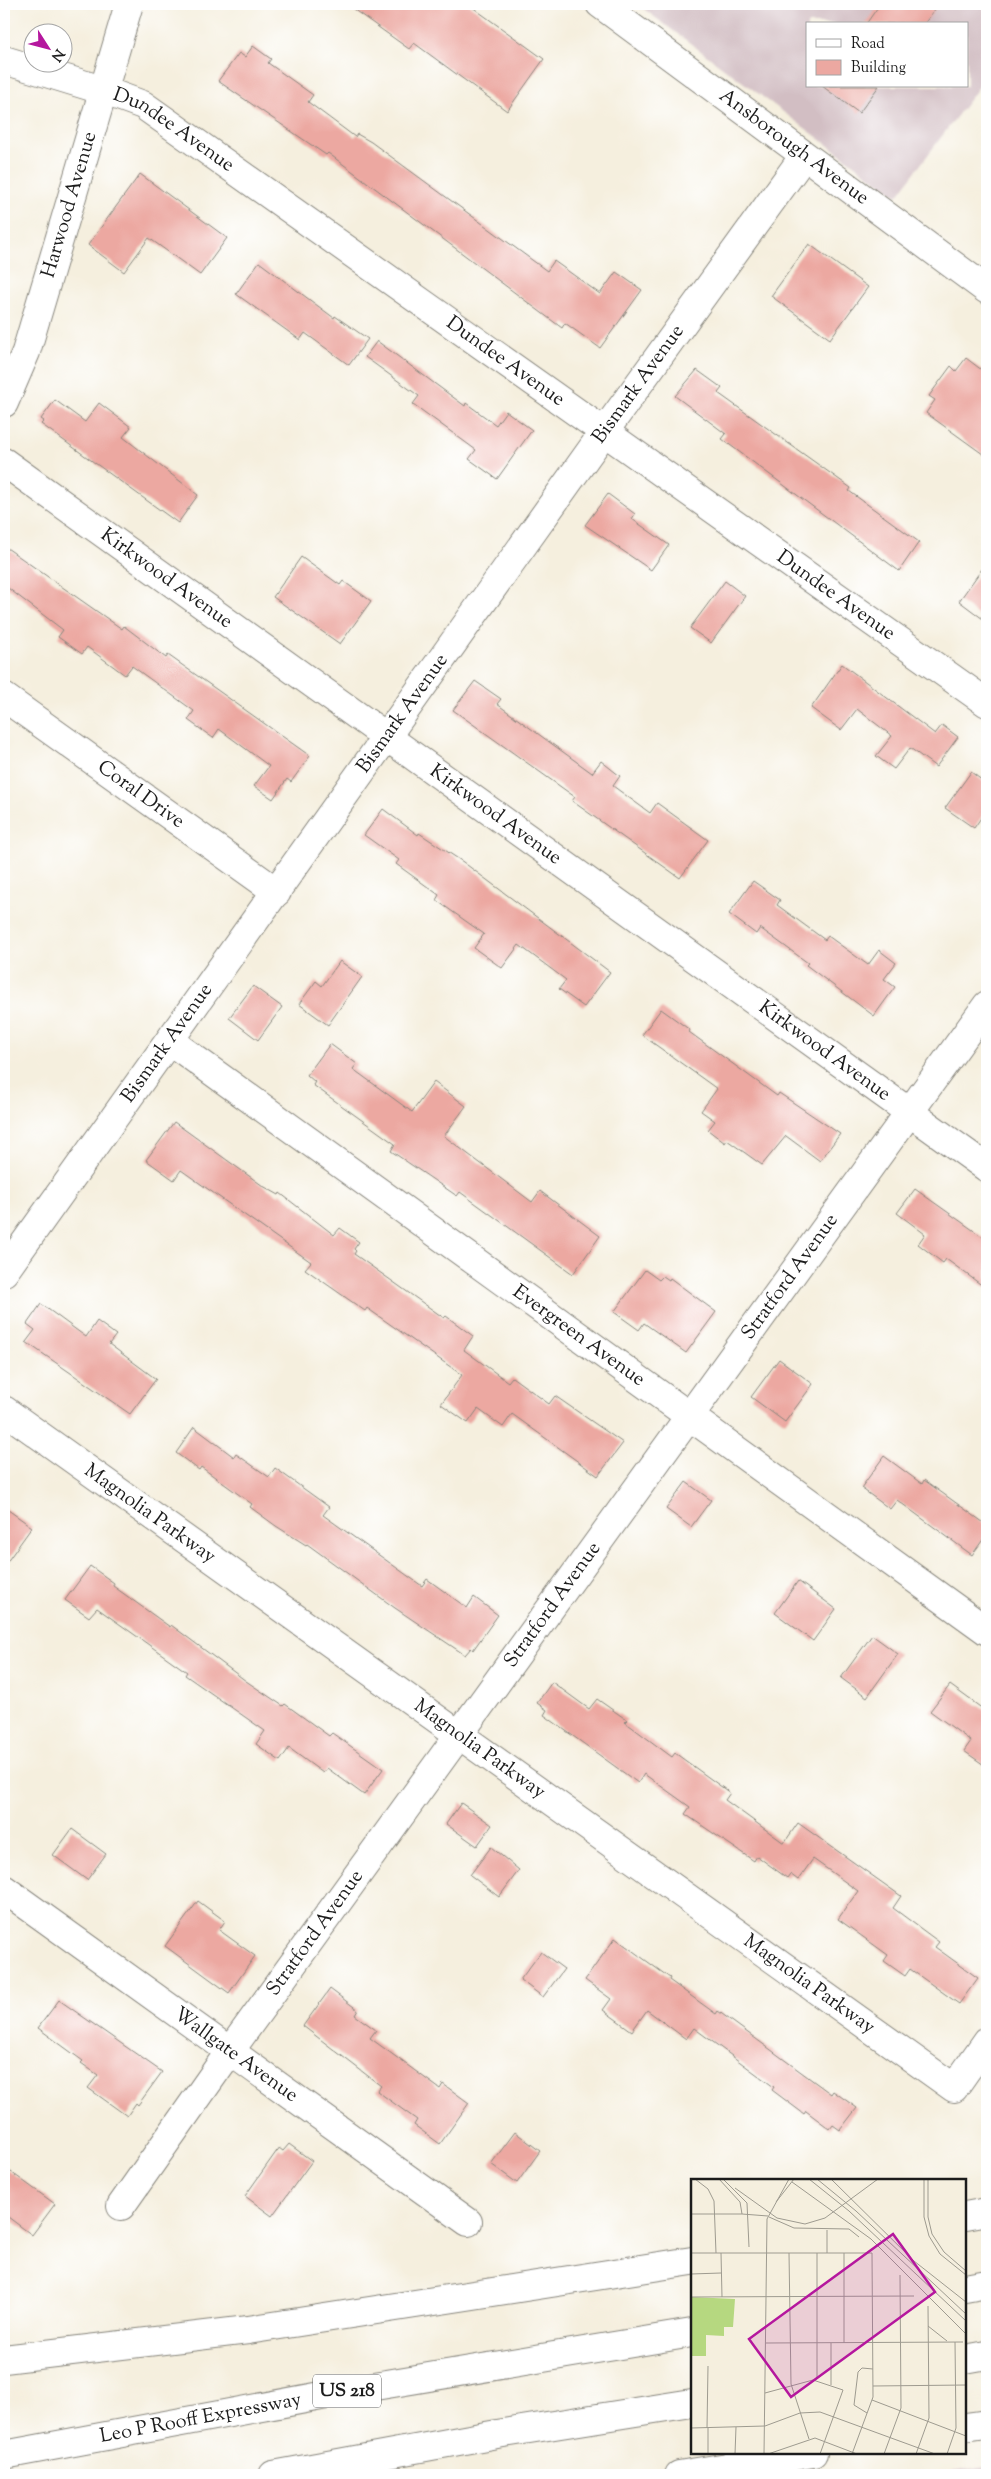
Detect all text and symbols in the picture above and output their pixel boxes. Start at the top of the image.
north arrow [22,22,72,72]
legend [806,22,968,88]
text: Road [851,34,885,55]
text: N [46,44,68,65]
text: Building [851,58,906,79]
street label: Dundee Avenue [109,81,240,180]
street label: Ansborough Avenue [713,82,875,212]
street label: Harwood Avenue [34,128,105,281]
street label: Dundee Avenue [440,309,571,414]
street label: Bismark Avenue [585,319,692,450]
street label: Kirkwood Avenue [94,521,239,636]
street label: Dundee Avenue [770,543,901,648]
street label: Bismark Avenue [350,648,456,780]
street label: Coral Drive [91,753,190,836]
street label: Kirkwood Avenue [423,757,568,872]
street label: Bismark Avenue [115,977,220,1109]
street label: Kirkwood Avenue [752,994,896,1109]
street label: Stratford Avenue [735,1208,846,1346]
street label: Evergreen Avenue [506,1278,651,1394]
street label: Magnolia Parkway [78,1457,222,1571]
street label: Stratford Avenue [497,1536,608,1674]
street label: Magnolia Parkway [407,1692,551,1806]
street label: Stratford Avenue [260,1864,371,2002]
street label: Magnolia Parkway [737,1927,881,2042]
street label: Wallgate Avenue [167,2000,304,2110]
inset map [691,2179,966,2454]
road number: US 218 [313,2374,381,2408]
street label: Leo P Rooff Expressway [97,2385,304,2451]

